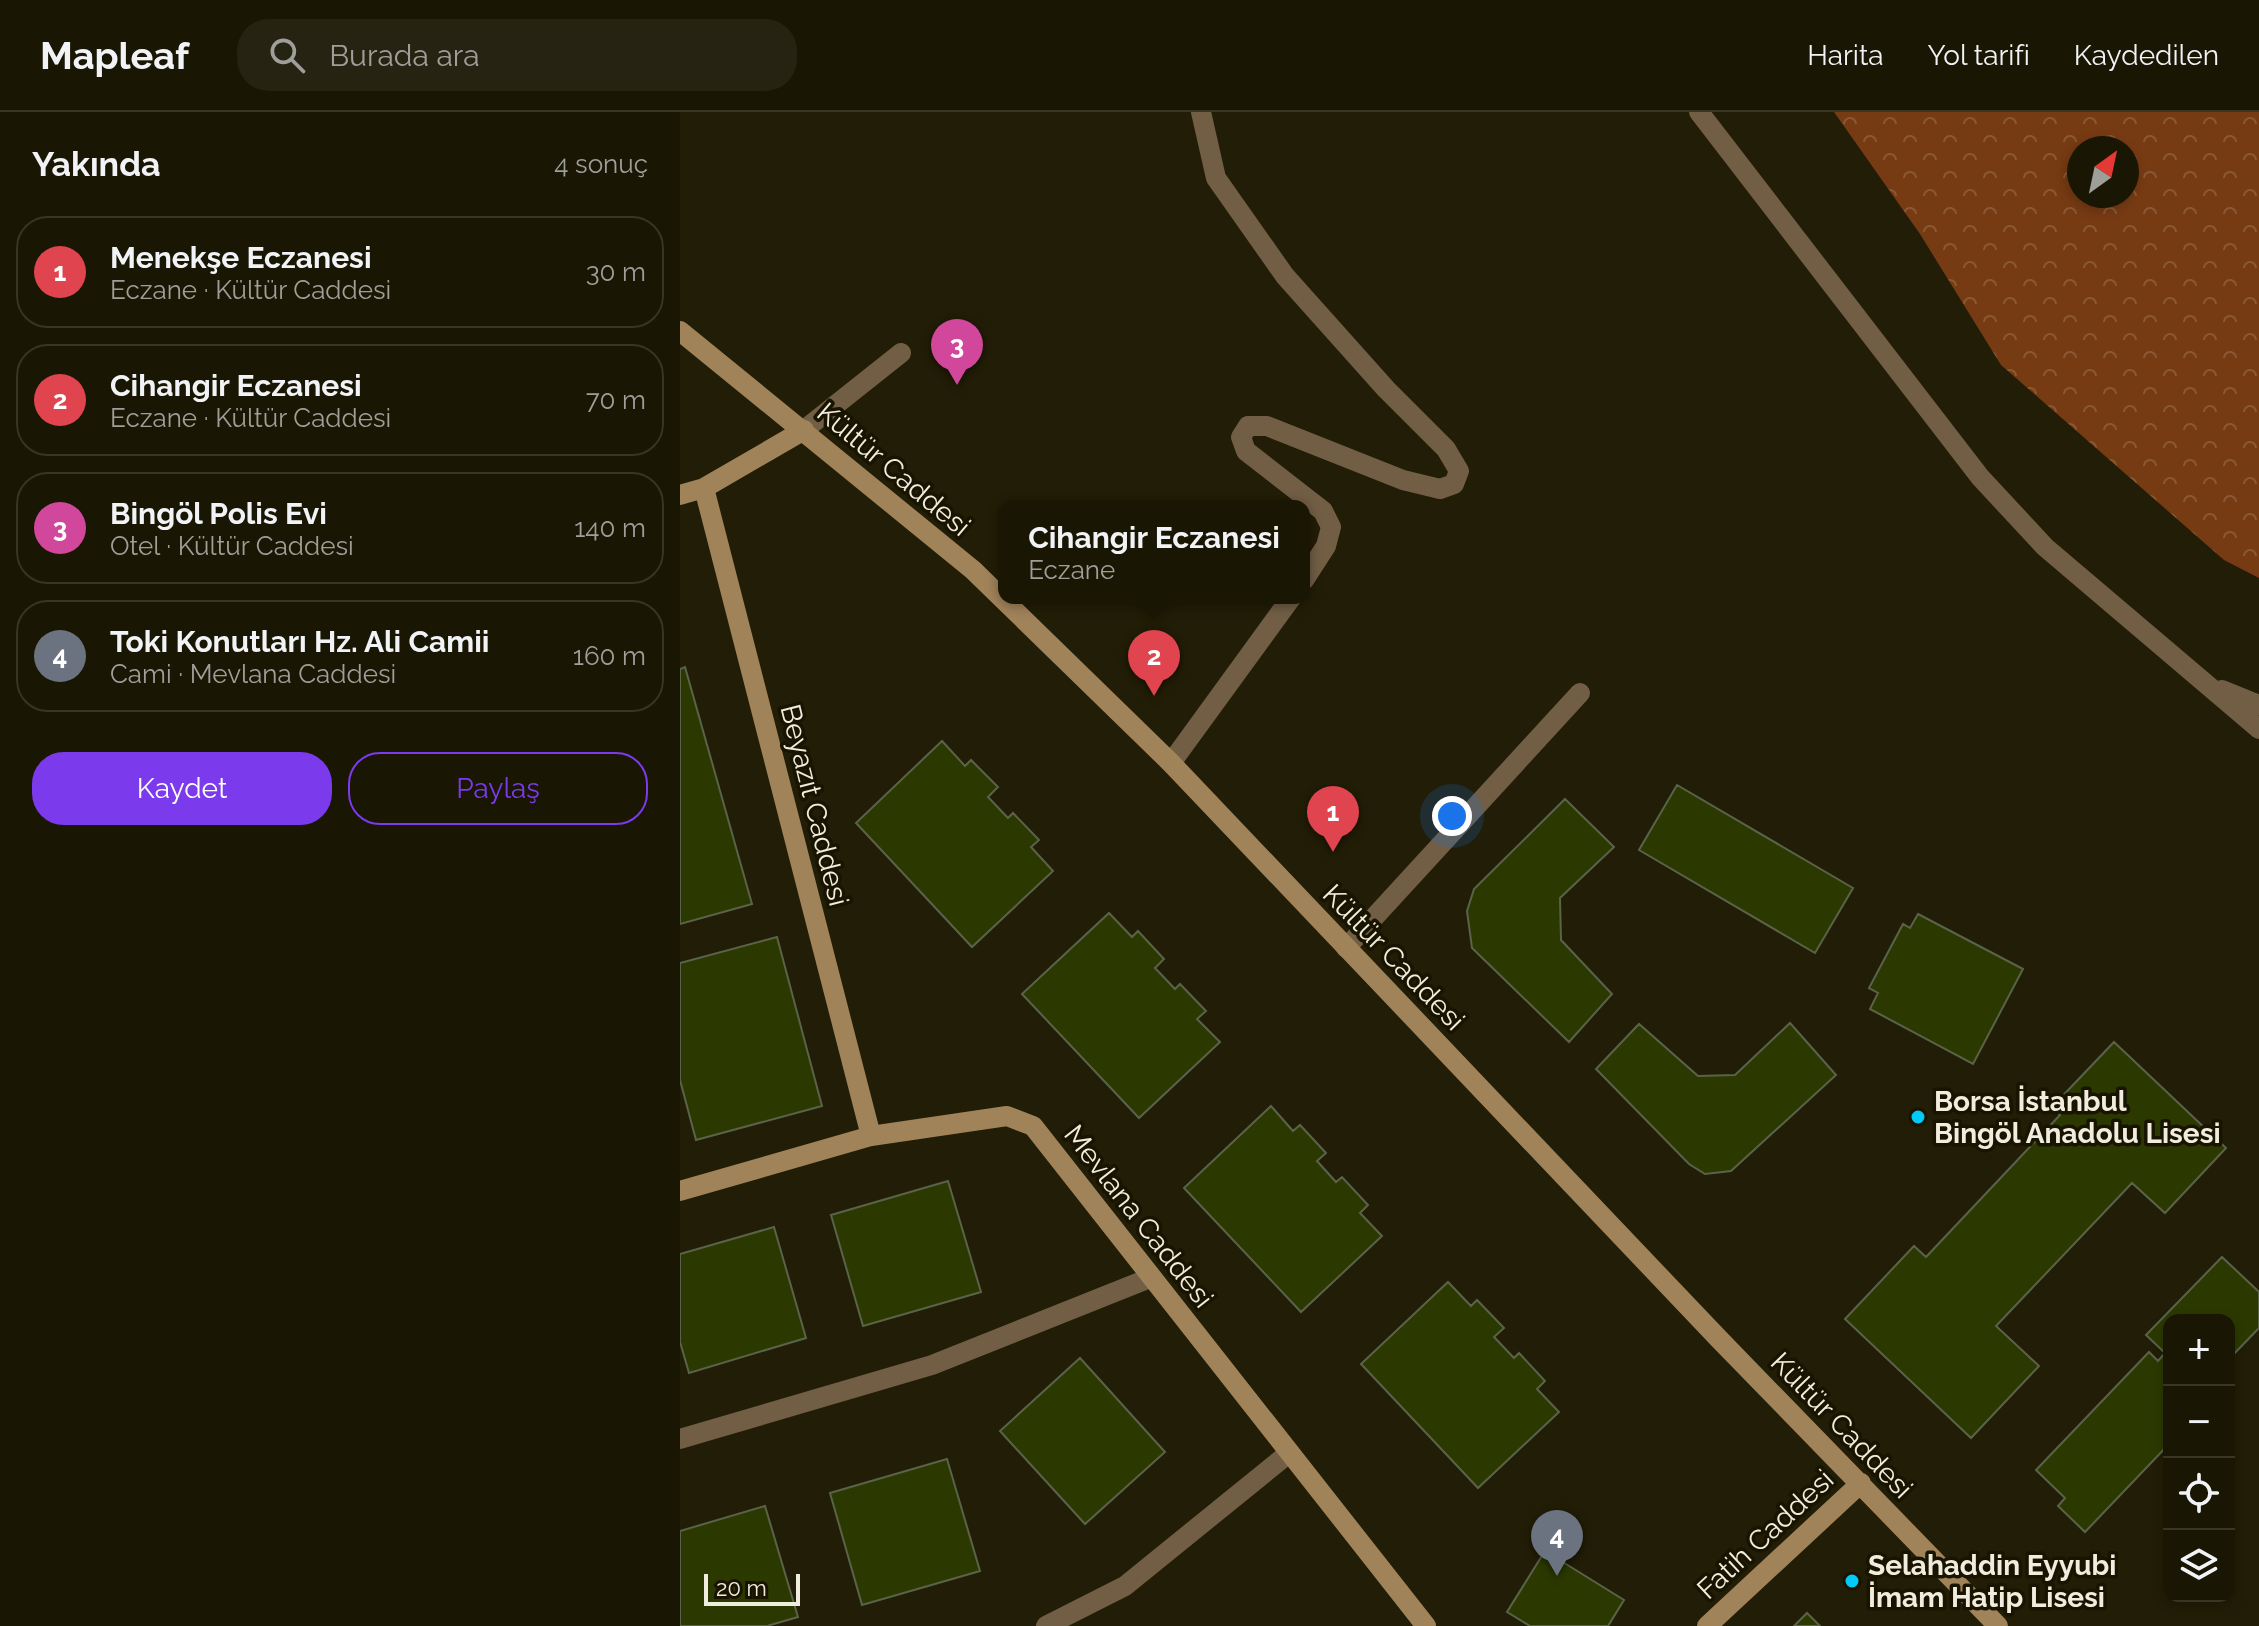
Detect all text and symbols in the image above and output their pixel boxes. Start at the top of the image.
search box [237,19,797,91]
text: Mapleaf [40,33,189,78]
icon: search [265,33,309,77]
text: Burada ara [329,38,480,73]
text: Harita [1807,39,1884,72]
text: Yol tarifi [1928,39,2030,72]
text: Kaydedilen [2074,39,2219,72]
north arrow [2067,136,2139,208]
text: Yakında [32,144,161,184]
text: 4 sonuç [554,149,648,179]
text: Menekşe Eczanesi [110,240,372,275]
text: 1 [54,257,66,287]
text: 30 m [586,257,646,287]
text: Eczane · Kültür Caddesi [110,275,391,305]
pin: 3 [931,319,983,385]
text: Cihangir Eczanesi [110,368,362,403]
text: 2 [53,385,67,415]
text: 70 m [586,385,646,415]
street label: Kültür Caddesi [811,396,977,543]
text: Eczane · Kültür Caddesi [110,403,391,433]
text: Bingöl Polis Evi [110,496,327,531]
popup [998,500,1310,604]
text: 3 [53,513,67,543]
text: 140 m [574,513,646,543]
text: Cihangir Eczanesi [1028,520,1280,555]
text: Otel · Kültür Caddesi [110,531,354,561]
text: Eczane [1028,555,1115,585]
text: Toki Konutları Hz. Ali Camii [110,624,490,659]
pin: 2 [1128,630,1180,696]
text: 4 [53,641,67,671]
text: 160 m [573,641,646,671]
text: Cami · Mevlana Caddesi [110,659,396,689]
street label: Beyazıt Caddesi [774,701,856,909]
button: Kaydet [32,752,332,825]
button: Paylaş [348,752,648,825]
pin: 1 [1307,786,1359,852]
your location [1432,796,1472,836]
street label: Kültür Caddesi [1316,878,1471,1037]
place label: Borsa İstanbul Bingöl Anadolu Lisesi [1934,1085,2221,1150]
marker: Borsa İstanbul Bingöl Anadolu Lisesi [1909,1108,1927,1126]
street label: Mevlana Caddesi [1057,1119,1220,1314]
map controls [2163,1314,2235,1602]
button: + [2163,1314,2235,1386]
street label: Kültür Caddesi [1764,1346,1919,1505]
button: − [2163,1386,2235,1458]
button: locate [2163,1458,2235,1530]
street label: Fatih Caddesi [1690,1463,1840,1606]
pin: 4 [1531,1510,1583,1576]
button: layers [2163,1530,2235,1602]
place label: Selahaddin Eyyubi İmam Hatip Lisesi [1868,1549,2116,1614]
scale bar [704,1570,800,1606]
marker: Selahaddin Eyyubi İmam Hatip Lisesi [1843,1572,1861,1590]
text: 20 m [716,1575,767,1601]

